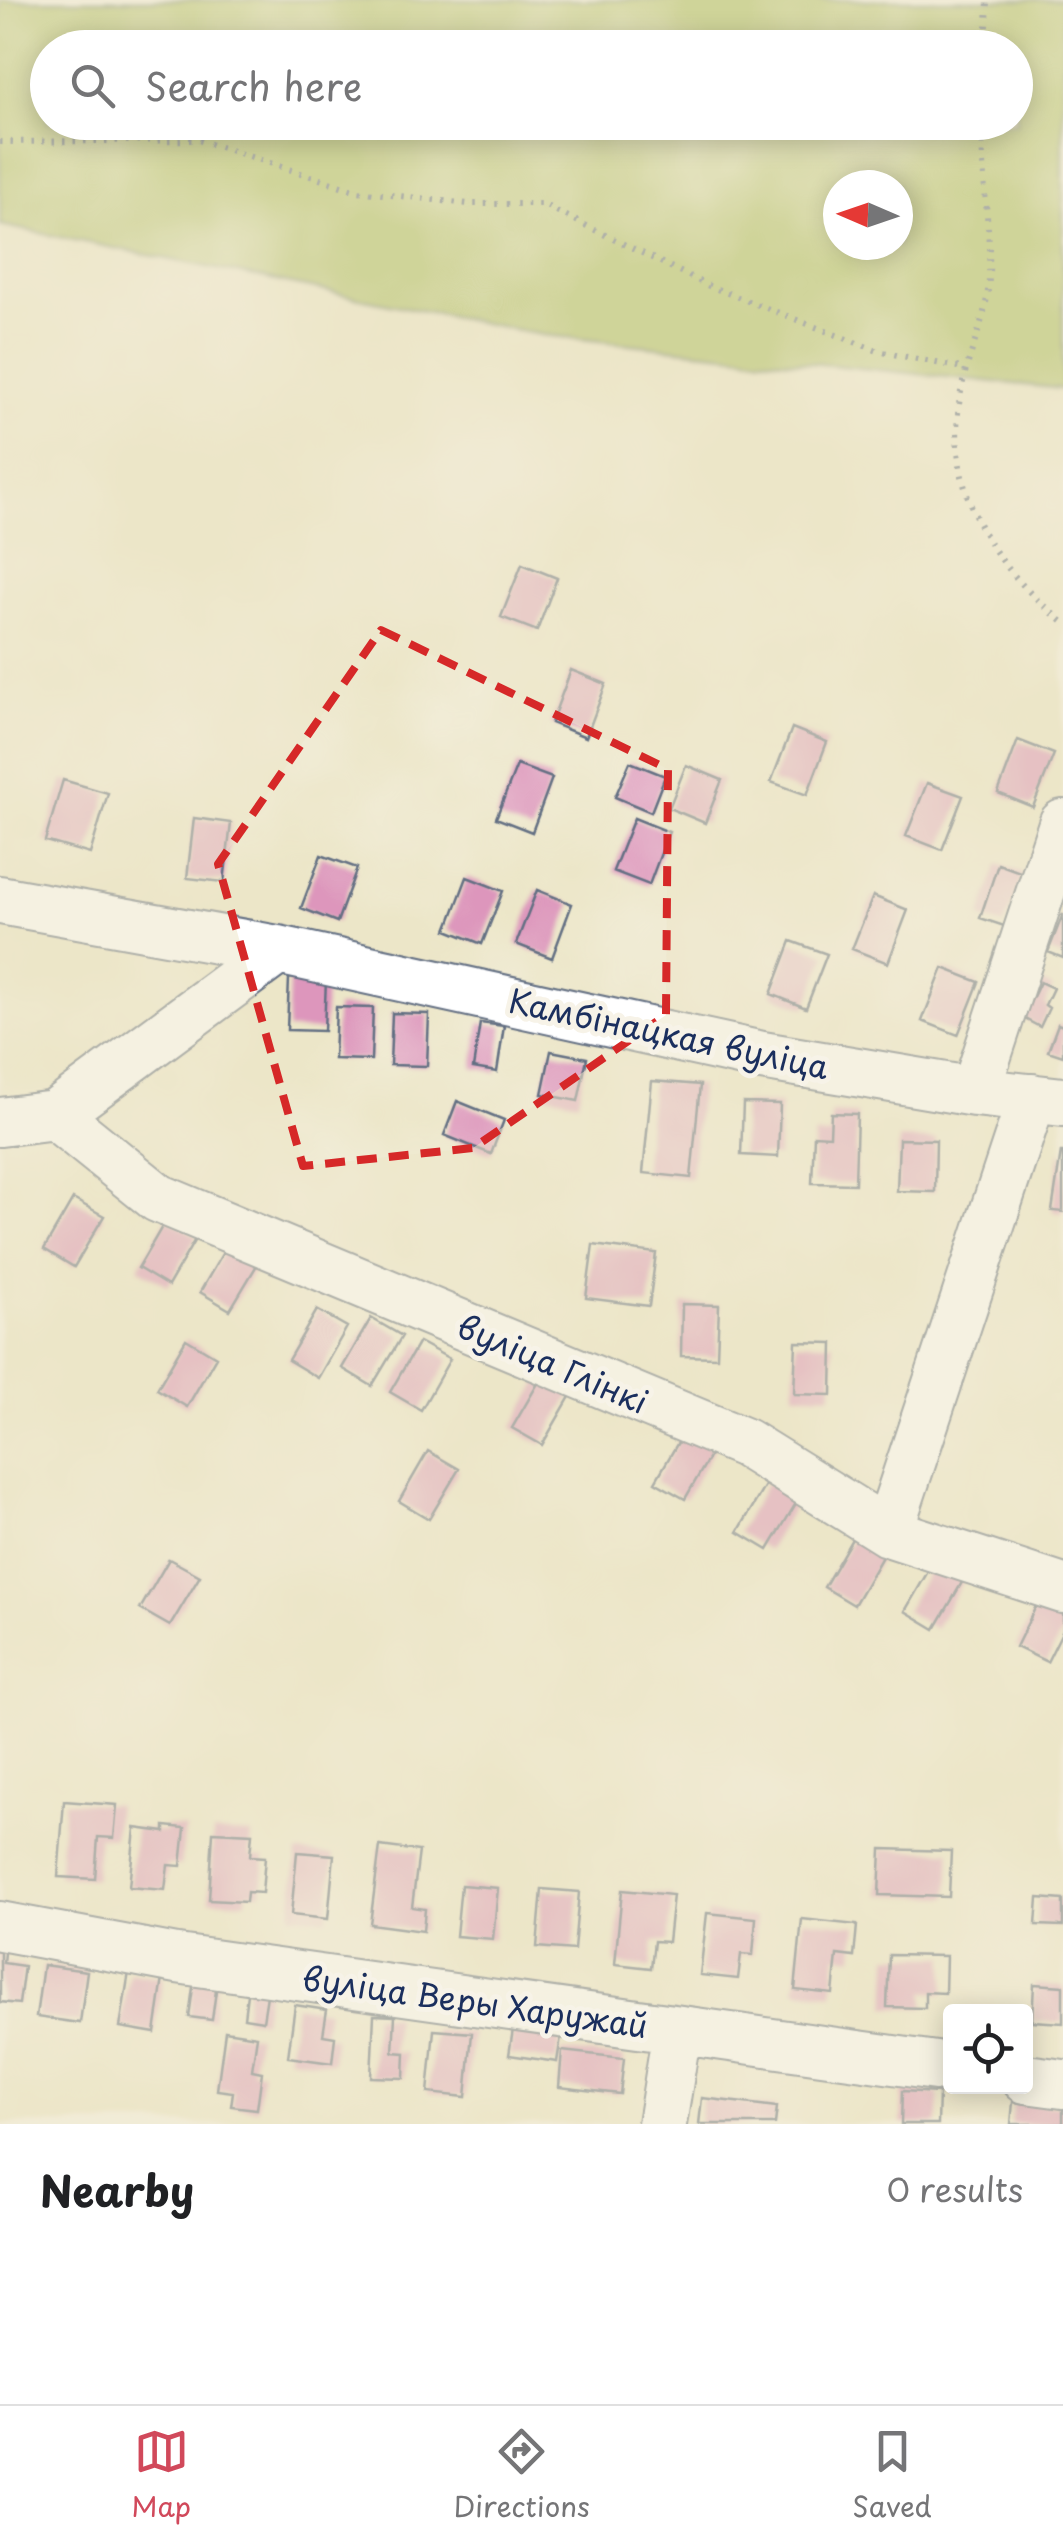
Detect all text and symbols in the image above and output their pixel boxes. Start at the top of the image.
search box [30,30,1033,140]
text: Search here [145,57,362,114]
icon: search [65,58,120,113]
north arrow [823,170,913,260]
street label: Камбінацкая вуліца [505,976,834,1090]
street label: вуліца Глінкі [450,1301,656,1425]
street label: вуліца Веры Харужай [299,1953,651,2049]
map controls [943,2004,1033,2094]
button: locate [943,2004,1033,2094]
text: Nearby [40,2158,194,2221]
text: 0 results [887,2165,1023,2213]
tab: Map [131,2424,191,2527]
tab: Directions [454,2424,590,2527]
tab: Saved [852,2424,932,2527]

